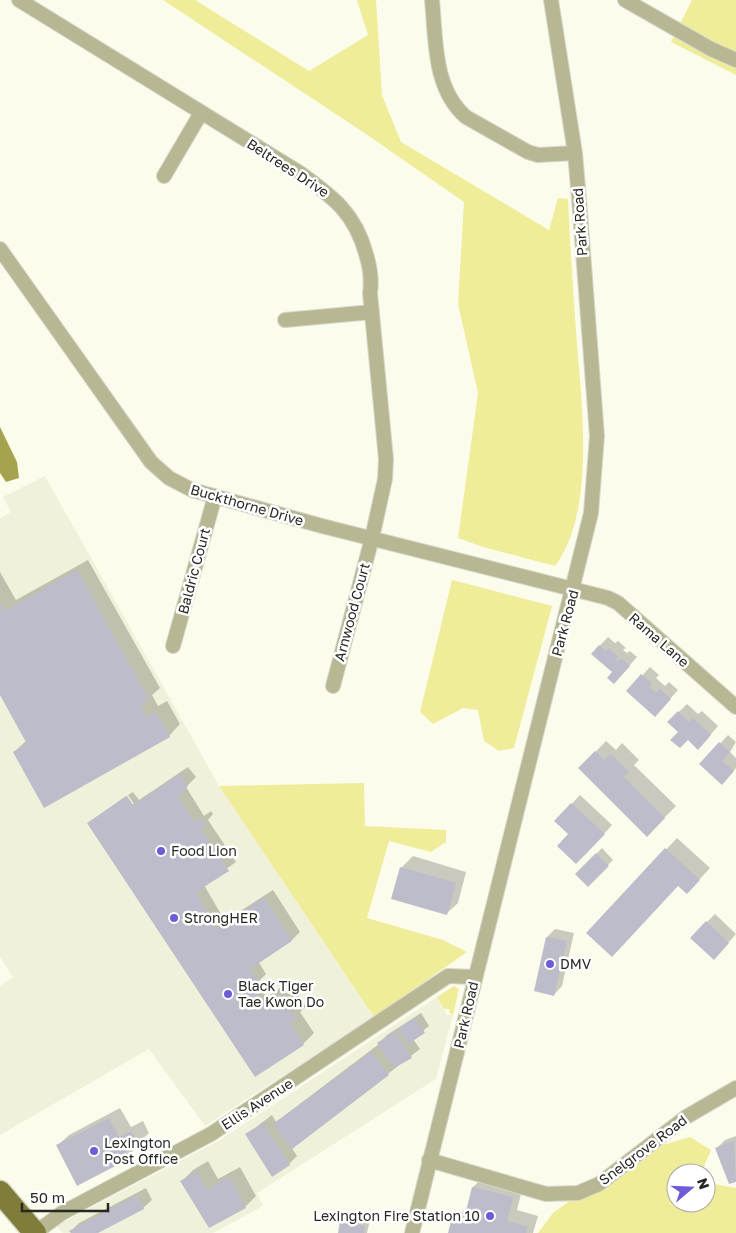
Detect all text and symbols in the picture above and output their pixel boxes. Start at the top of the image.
street label: Beltrees Drive [244,135,333,200]
street label: Park Road [569,187,590,257]
street label: Buckthorne Drive [189,480,306,529]
street label: Baldric Court [174,526,213,616]
street label: Arnwood Court [330,561,373,663]
street label: Park Road [547,588,582,658]
street label: Rama Lane [626,609,693,670]
place label: Food Lion [171,842,237,859]
marker: Food Lion [155,845,167,857]
place label: StrongHER [184,909,258,926]
marker: StrongHER [168,912,180,924]
place label: DMV [560,955,592,972]
marker: DMV [544,958,556,970]
place label: Black Tiger Tae Kwon Do [238,977,324,1010]
street label: Park Road [450,980,481,1050]
marker: Black Tiger Tae Kwon Do [222,988,234,1000]
street label: Ellis Avenue [218,1074,296,1133]
street label: Snelgrove Road [595,1111,690,1188]
place label: Lexington Post Office [104,1134,178,1167]
marker: Lexington Post Office [88,1145,100,1157]
north arrow [666,1163,716,1213]
text: N [694,1176,714,1191]
scale bar [22,1180,109,1212]
text: 50 m [30,1188,65,1206]
place label: Lexington Fire Station 10 [313,1207,480,1224]
marker: Lexington Fire Station 10 [484,1210,496,1222]

